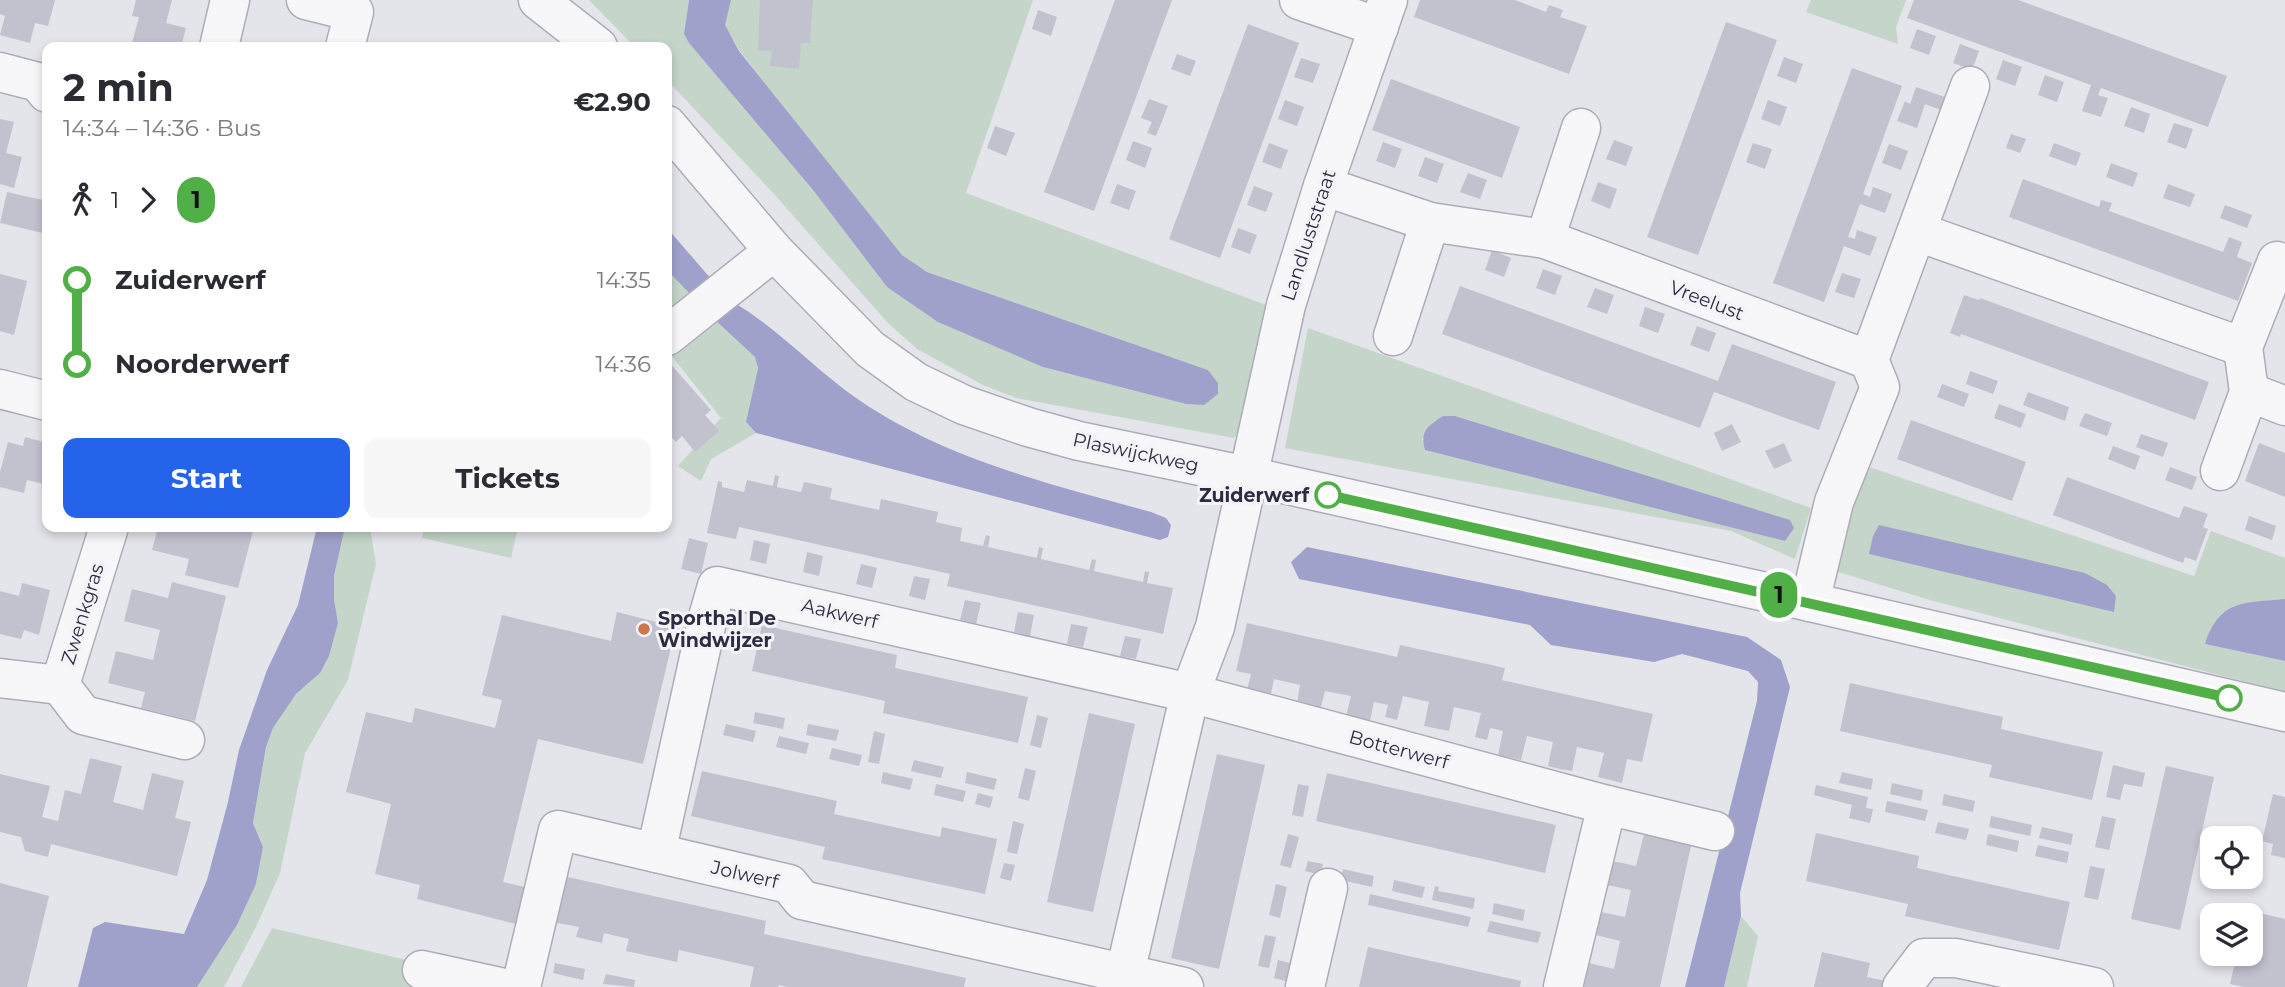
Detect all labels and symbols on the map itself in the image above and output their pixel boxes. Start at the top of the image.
street label: Landluststraat [1276,166,1341,304]
street label: Vreelust [1666,276,1748,325]
street label: Plaswijckweg [1071,428,1201,477]
marker: Zuiderwerf [1315,482,1341,508]
place label: Zuiderwerf [1199,484,1310,507]
street label: Zwenkgras [56,561,109,667]
line badge: 1 [1756,572,1802,618]
street label: Aakwerf [799,594,882,634]
place label: Sporthal De Windwijzer [658,607,776,652]
marker: Sporthal De Windwijzer [636,621,652,637]
unlabelled marker [2216,685,2242,711]
street label: Botterwerf [1346,725,1453,774]
street label: Jolwerf [708,855,782,894]

